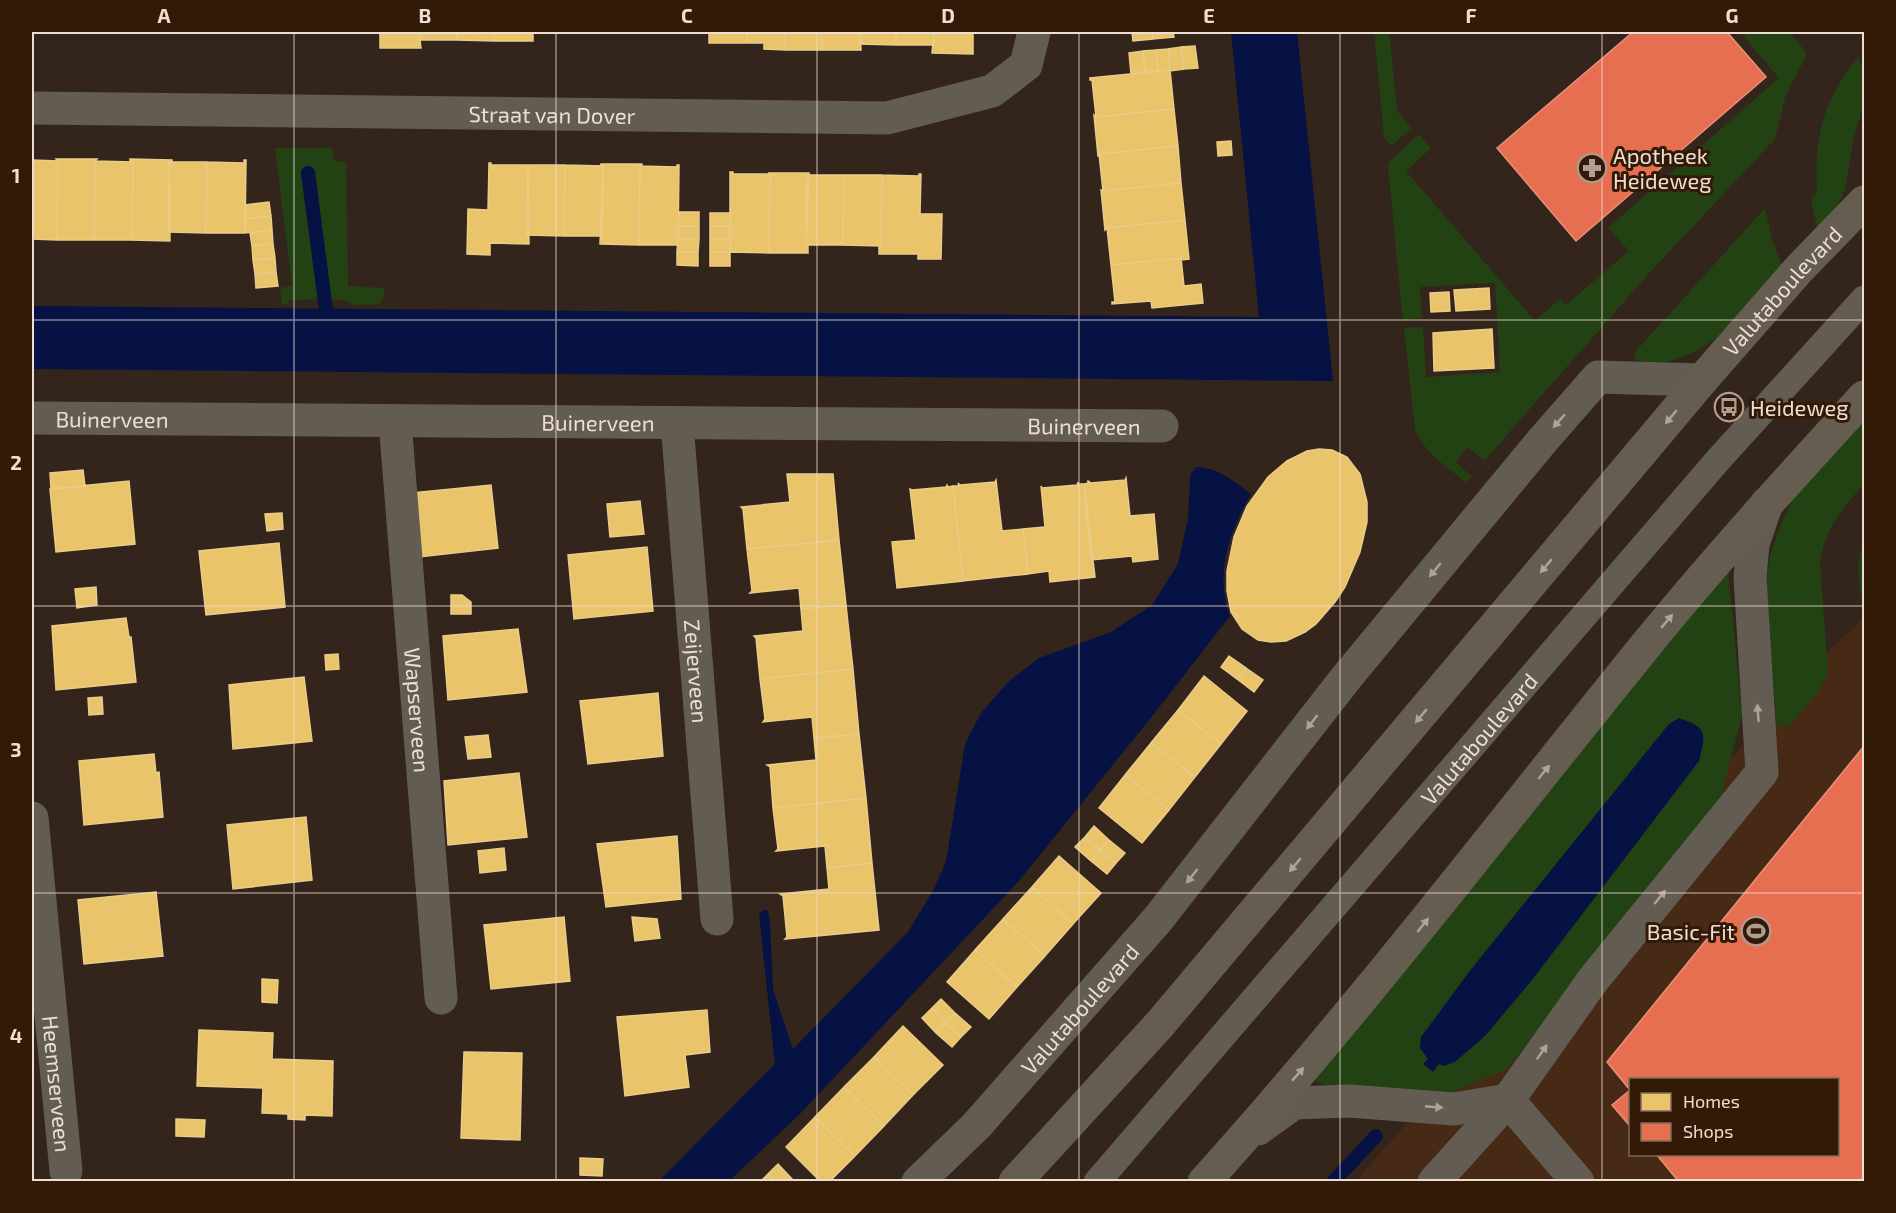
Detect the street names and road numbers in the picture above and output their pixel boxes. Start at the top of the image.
street label: Straat van Dover [468,100,636,128]
street label: Valutaboulevard [1717,220,1847,361]
street label: Buinerveen [55,405,169,432]
street label: Buinerveen [541,409,655,435]
street label: Buinerveen [1027,412,1141,439]
street label: Zeijerveen [680,618,714,724]
street label: Wapserveen [400,647,436,774]
street label: Valutaboulevard [1415,667,1542,810]
street label: Valutaboulevard [1015,938,1144,1079]
street label: Heemserveen [38,1014,77,1153]

